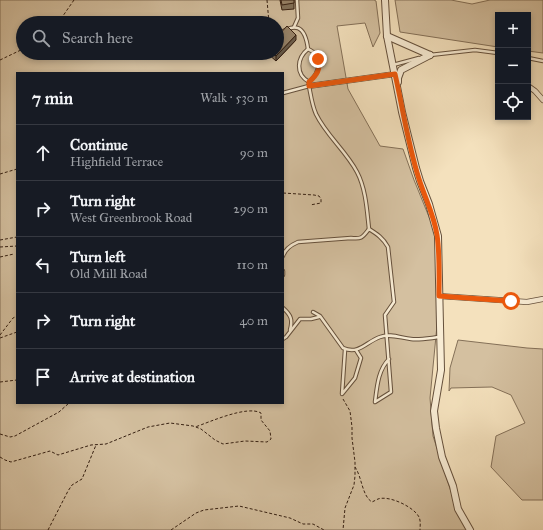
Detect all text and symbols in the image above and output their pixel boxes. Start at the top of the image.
map controls [495,12,531,120]
button: + [495,12,531,48]
search box [16,16,284,60]
icon: search [30,27,52,49]
text: Search here [62,29,133,47]
button: − [495,48,531,84]
route end [309,50,327,68]
button: locate [495,84,531,120]
text: 7 min [32,88,73,109]
text: Walk · 530 m [200,90,268,106]
text: Continue [70,136,128,154]
icon: ahead [32,142,54,164]
text: 90 m [240,145,268,161]
text: Highfield Terrace [70,154,163,170]
text: Turn right [70,192,135,210]
icon: right [32,198,54,220]
text: 290 m [233,201,268,217]
text: West Greenbrook Road [70,210,192,226]
text: Turn left [70,248,126,266]
icon: left [32,254,54,276]
text: 110 m [236,257,268,273]
text: Old Mill Road [70,266,147,282]
route start [502,292,520,310]
icon: right [32,310,54,332]
text: Turn right [70,312,135,330]
text: 40 m [239,313,268,329]
icon: arrive [32,366,54,388]
text: Arrive at destination [70,368,195,386]

